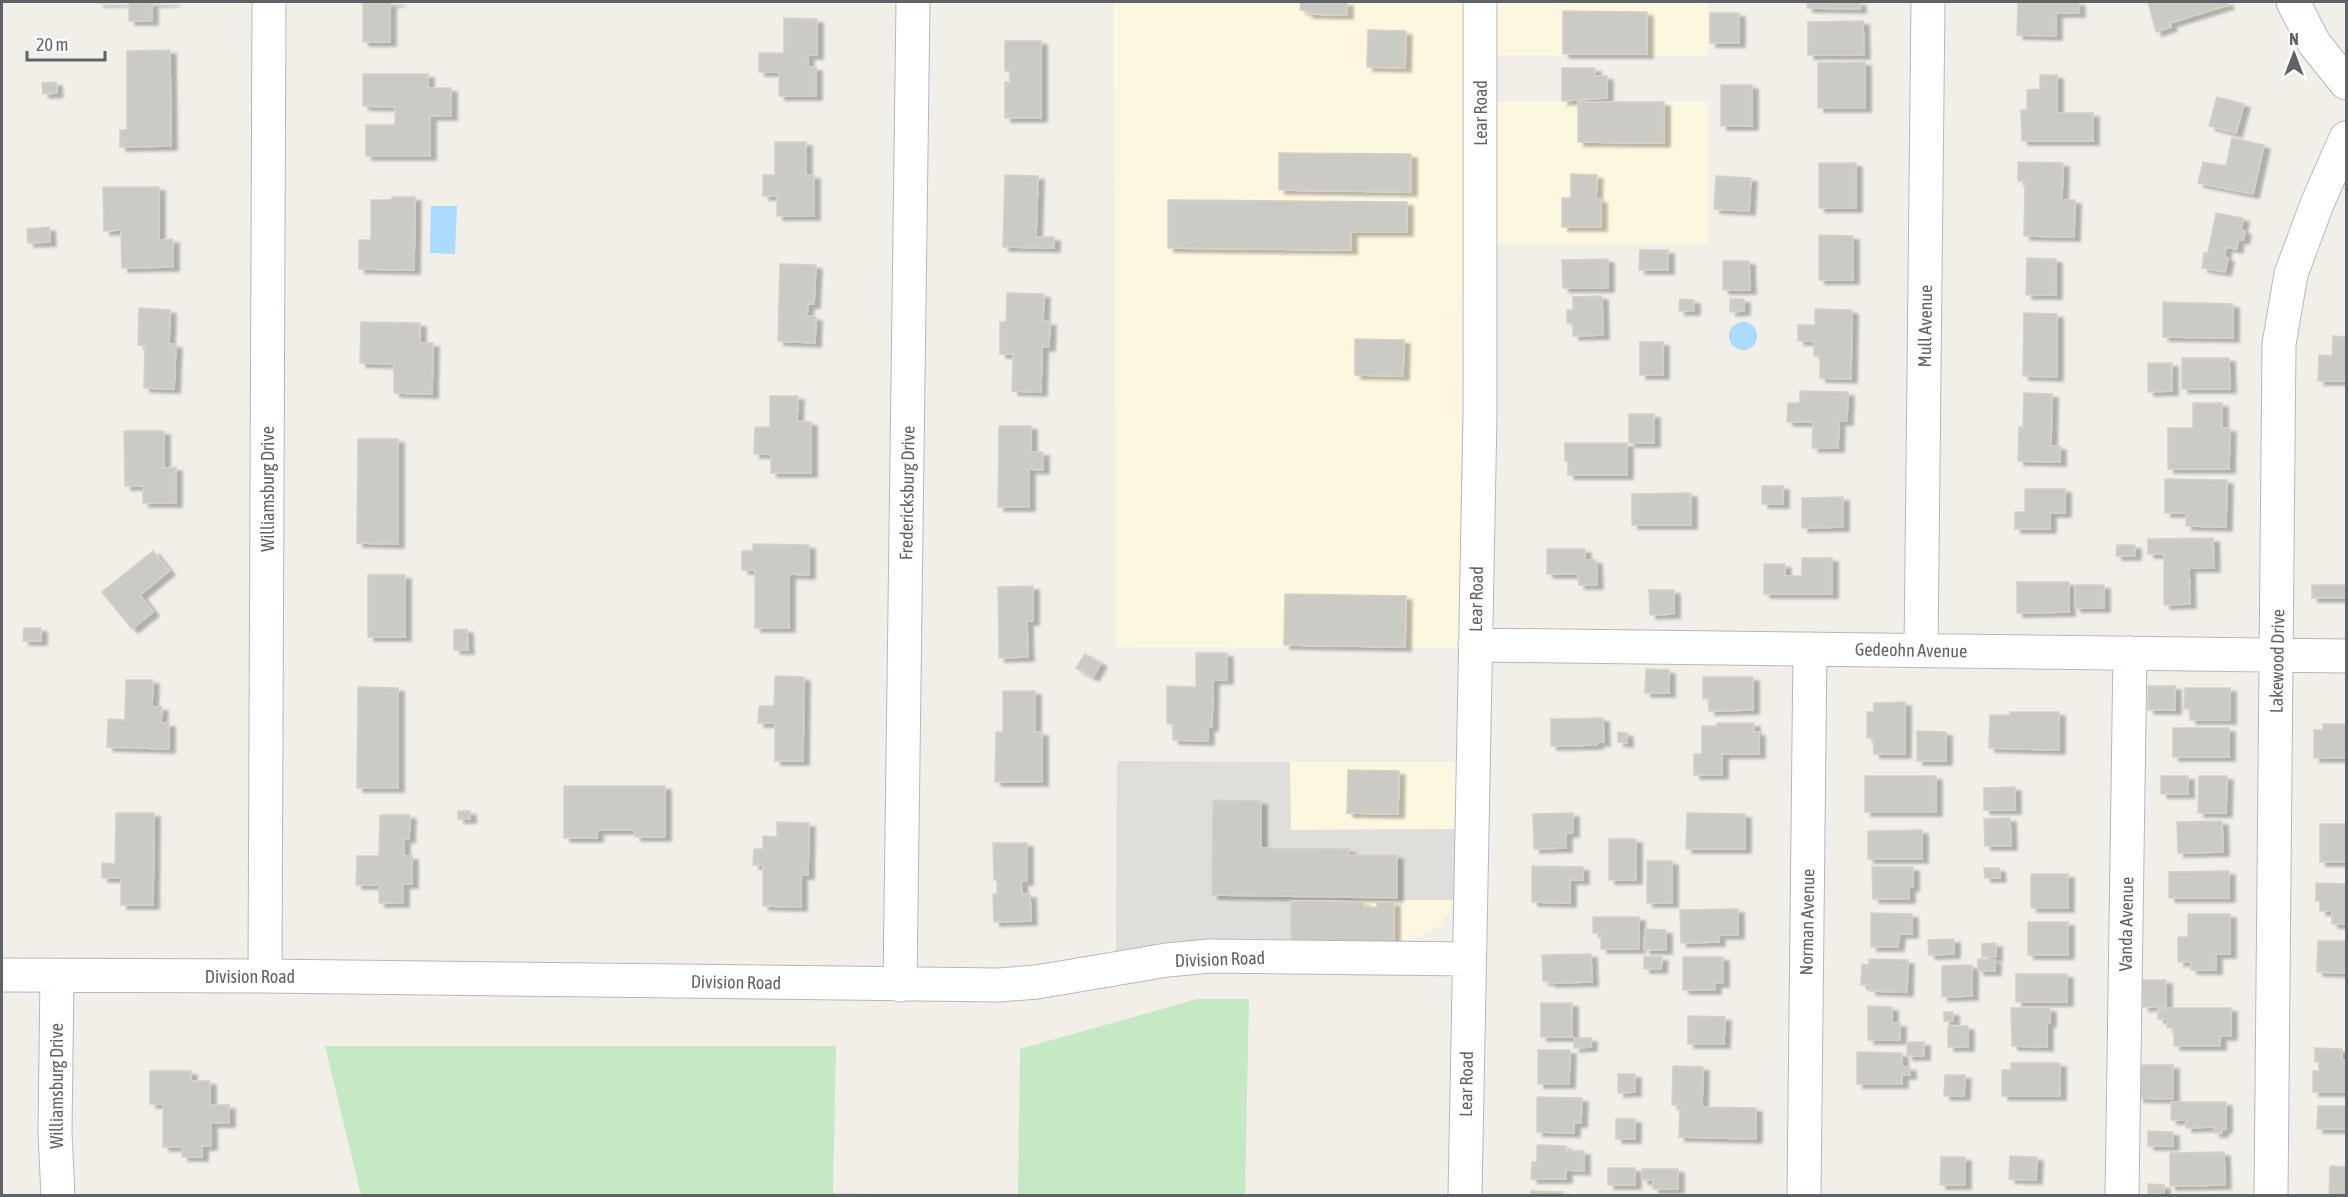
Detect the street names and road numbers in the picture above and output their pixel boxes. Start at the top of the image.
street label: Lear Road [1470,80,1491,146]
street label: Mull Avenue [1914,285,1936,367]
street label: Williamsburg Drive [257,426,278,552]
street label: Fredericksburg Drive [895,426,919,560]
street label: Lear Road [1465,566,1487,632]
street label: Lakewood Drive [2266,609,2288,713]
street label: Gedeohn Avenue [1855,639,1967,661]
street label: Norman Avenue [1796,868,1818,976]
street label: Vanda Avenue [2115,877,2137,971]
street label: Division Road [1175,947,1265,971]
street label: Division Road [205,966,295,987]
street label: Division Road [691,971,781,993]
street label: Williamsburg Drive [46,1023,67,1149]
street label: Lear Road [1455,1051,1477,1117]

